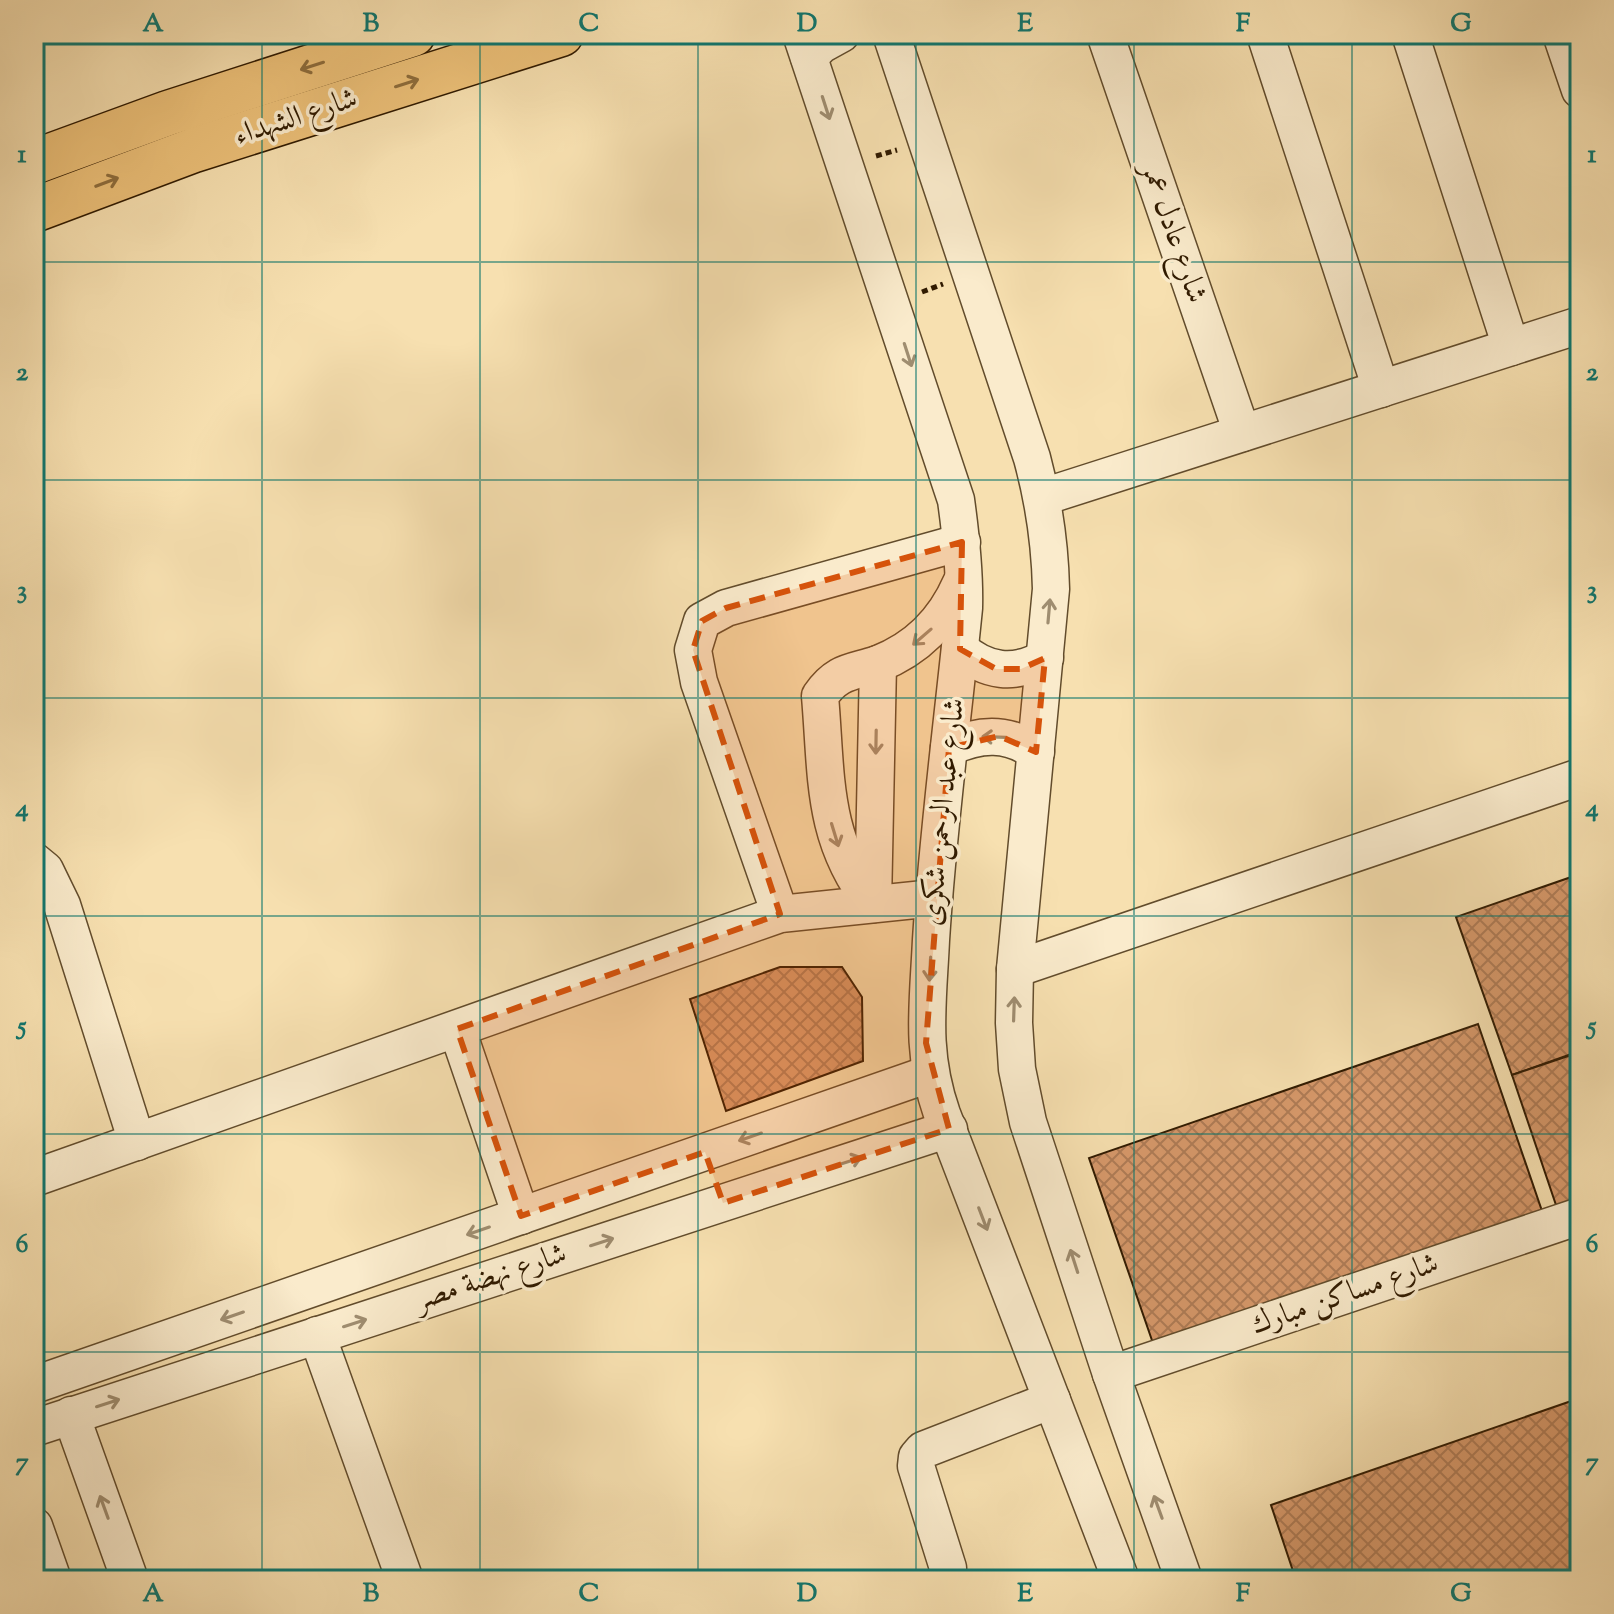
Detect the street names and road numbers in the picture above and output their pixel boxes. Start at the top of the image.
street label: شارع الشهداء [229,78,364,159]
street label: شارع عادل عمر [1127,154,1217,310]
street label: شارع عبد الرحمن شكرى [911,696,978,928]
street label: شارع نهضة مصر [407,1233,573,1325]
street label: شارع مساكن مبارك [1245,1243,1445,1348]

